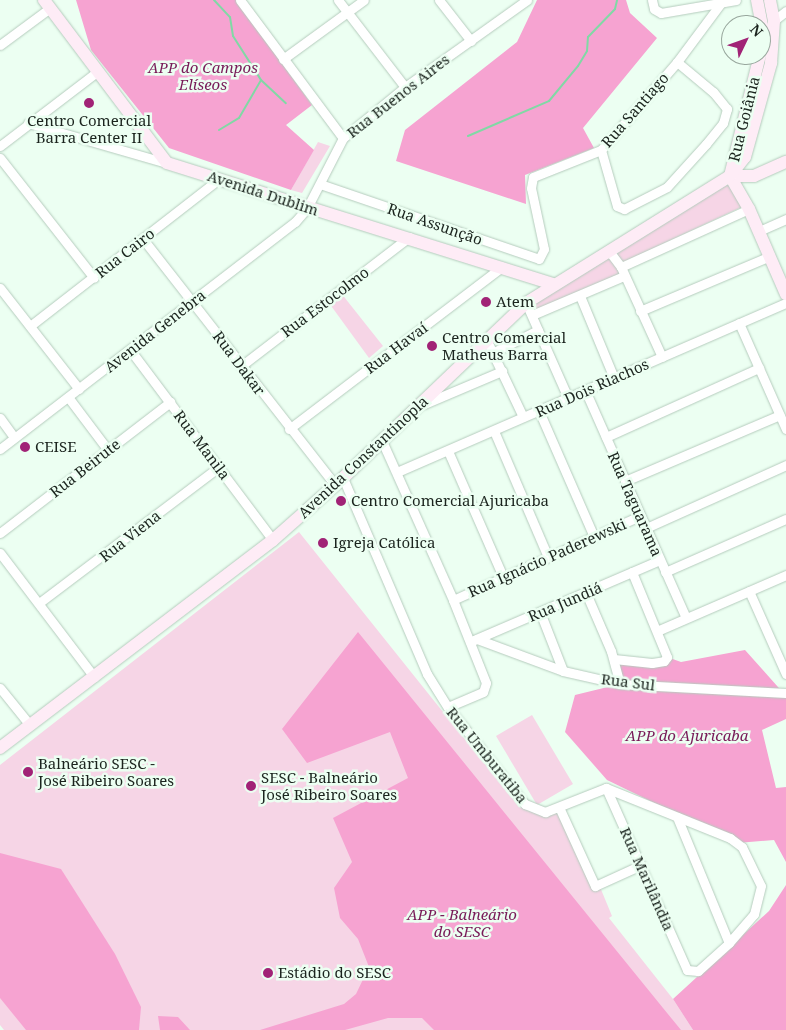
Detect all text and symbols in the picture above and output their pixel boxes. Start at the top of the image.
north arrow [721,15,771,65]
text: N [746,20,768,41]
street label: Rua Buenos Aires [343,50,453,142]
park label: APP do Campos Elíseos [148,58,258,93]
street label: Rua Santiago [598,69,672,151]
street label: Rua Goiânia [725,74,763,164]
marker: Centro Comercial Barra Center II [83,97,95,109]
place label: Centro Comercial Barra Center II [27,111,151,146]
street label: Avenida Dublim [205,167,321,219]
street label: Rua Assunção [385,199,485,249]
street label: Rua Cairo [92,224,158,282]
street label: Rua Estocolmo [278,263,372,341]
street label: Avenida Genebra [101,286,209,376]
place label: Atem [496,293,534,311]
marker: Atem [480,296,492,308]
street label: Rua Havaí [361,319,431,377]
street label: Rua Dakar [209,327,269,399]
place label: Centro Comercial Matheus Barra [442,328,566,363]
marker: Centro Comercial Matheus Barra [426,340,438,352]
street label: Rua Dois Riachos [533,355,651,421]
street label: Avenida Constantinopla [294,392,432,522]
street label: Rua Manila [170,407,234,483]
street label: Rua Beirute [46,435,124,501]
place label: CEISE [35,438,77,456]
marker: CEISE [19,441,31,453]
street label: Rua Taguarama [604,449,666,559]
place label: Centro Comercial Ajuricaba [351,492,549,510]
marker: Centro Comercial Ajuricaba [335,495,347,507]
street label: Rua Viena [96,507,164,565]
street label: Rua Ignácio Paderewski [465,515,629,601]
place label: Igreja Católica [333,534,435,552]
marker: Igreja Católica [317,537,329,549]
street label: Rua Jundiá [525,578,605,626]
street label: Rua Sul [600,670,656,694]
street label: Rua Umburatiba [443,703,531,807]
park label: APP do Ajuricaba [626,727,748,745]
place label: Balneário SESC - José Ribeiro Soares [38,754,174,789]
marker: Balneário SESC - José Ribeiro Soares [22,766,34,778]
place label: SESC - Balneário José Ribeiro Soares [261,768,397,803]
marker: SESC - Balneário José Ribeiro Soares [245,780,257,792]
street label: Rua Marilândia [616,824,678,934]
park label: APP - Balneário do SESC [407,905,517,940]
place label: Estádio do SESC [278,964,391,982]
marker: Estádio do SESC [262,967,274,979]

